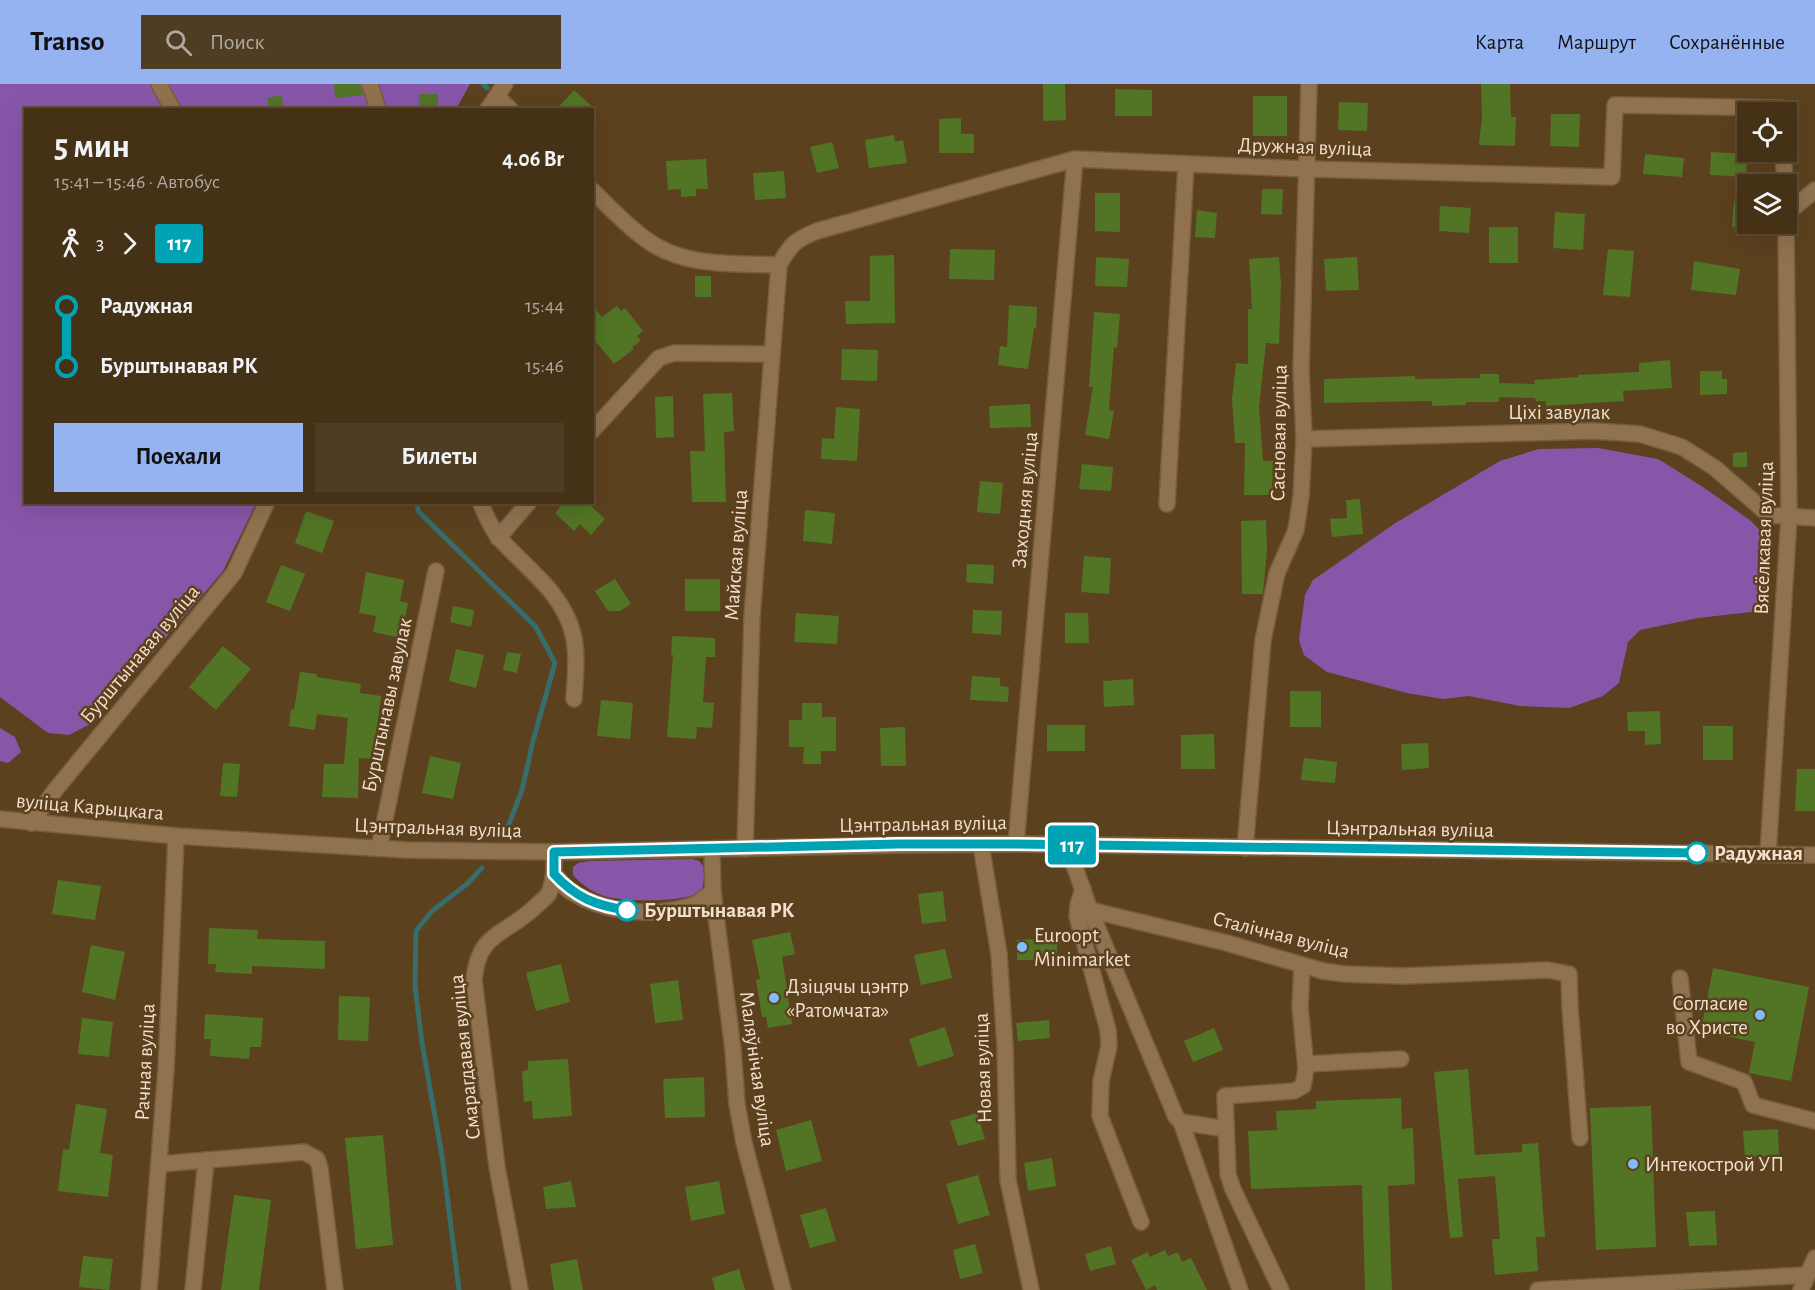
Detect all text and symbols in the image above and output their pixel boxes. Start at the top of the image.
search box [141,15,561,69]
icon: search [162,26,195,59]
text: Transo [30,28,105,56]
text: Поиск [210,31,265,53]
text: Карта [1475,32,1524,53]
text: Маршрут [1557,32,1636,53]
text: Сохранённые [1669,32,1785,53]
map controls [1737,102,1797,234]
button: locate [1737,102,1797,162]
text: 5 мин [54,131,130,164]
street label: Дружная вуліца [1238,134,1373,160]
text: 4.06 Br [502,148,564,170]
text: 15:41 – 15:46 · Автобус [54,172,220,192]
button: layers [1737,174,1797,234]
icon: walk [54,227,87,260]
icon: forward [113,227,146,260]
text: 3 [96,233,104,253]
text: 117 [167,233,191,254]
text: Радужная [100,295,193,317]
text: 15:44 [525,296,564,316]
text: Бурштынавая РК [100,355,258,377]
text: 15:46 [525,356,564,376]
street label: Сасновая вуліца [1267,364,1291,502]
street label: Ціхі завулак [1508,402,1610,423]
button: Поехали [54,423,303,492]
button: Билеты [315,423,564,492]
street label: Заходняя вуліца [1009,430,1041,569]
street label: Вясёлкавая вуліца [1751,460,1777,615]
street label: Майская вуліца [721,488,751,621]
street label: Бурштынавая вуліца [76,581,204,727]
street label: Бурштынавы завулак [358,616,416,794]
street label: вуліца Карыцкага [15,790,165,824]
street label: Цэнтральная вуліца [839,812,1008,836]
street label: Цэнтральная вуліца [354,815,523,841]
street label: Цэнтральная вуліца [1326,817,1495,841]
line badge: 117 [1038,826,1106,864]
text: 117 [1060,835,1084,856]
marker: Радужная [1686,842,1708,864]
place label: Радужная [1714,843,1803,864]
marker: Бурштынавая РК [616,899,638,921]
place label: Бурштынавая РК [644,900,795,921]
street label: Сталічная вуліца [1210,908,1352,962]
place label: Euroopt Minimarket [1034,925,1131,970]
marker: Euroopt Minimarket [1015,940,1029,954]
street label: Смарагдавая вуліца [446,973,484,1141]
place label: Дзіцячы цэнтр «Ратомчата» [786,976,909,1021]
street label: Маляўнічая вуліца [736,990,778,1149]
marker: Дзіцячы цэнтр «Ратомчата» [767,991,781,1005]
place label: Согласие во Христе [1665,993,1748,1038]
street label: Рачная вуліца [131,1002,159,1121]
marker: Согласие во Христе [1753,1008,1767,1022]
street label: Новая вуліца [971,1012,995,1124]
place label: Интекострой УП [1645,1154,1784,1175]
marker: Интекострой УП [1626,1157,1640,1171]

